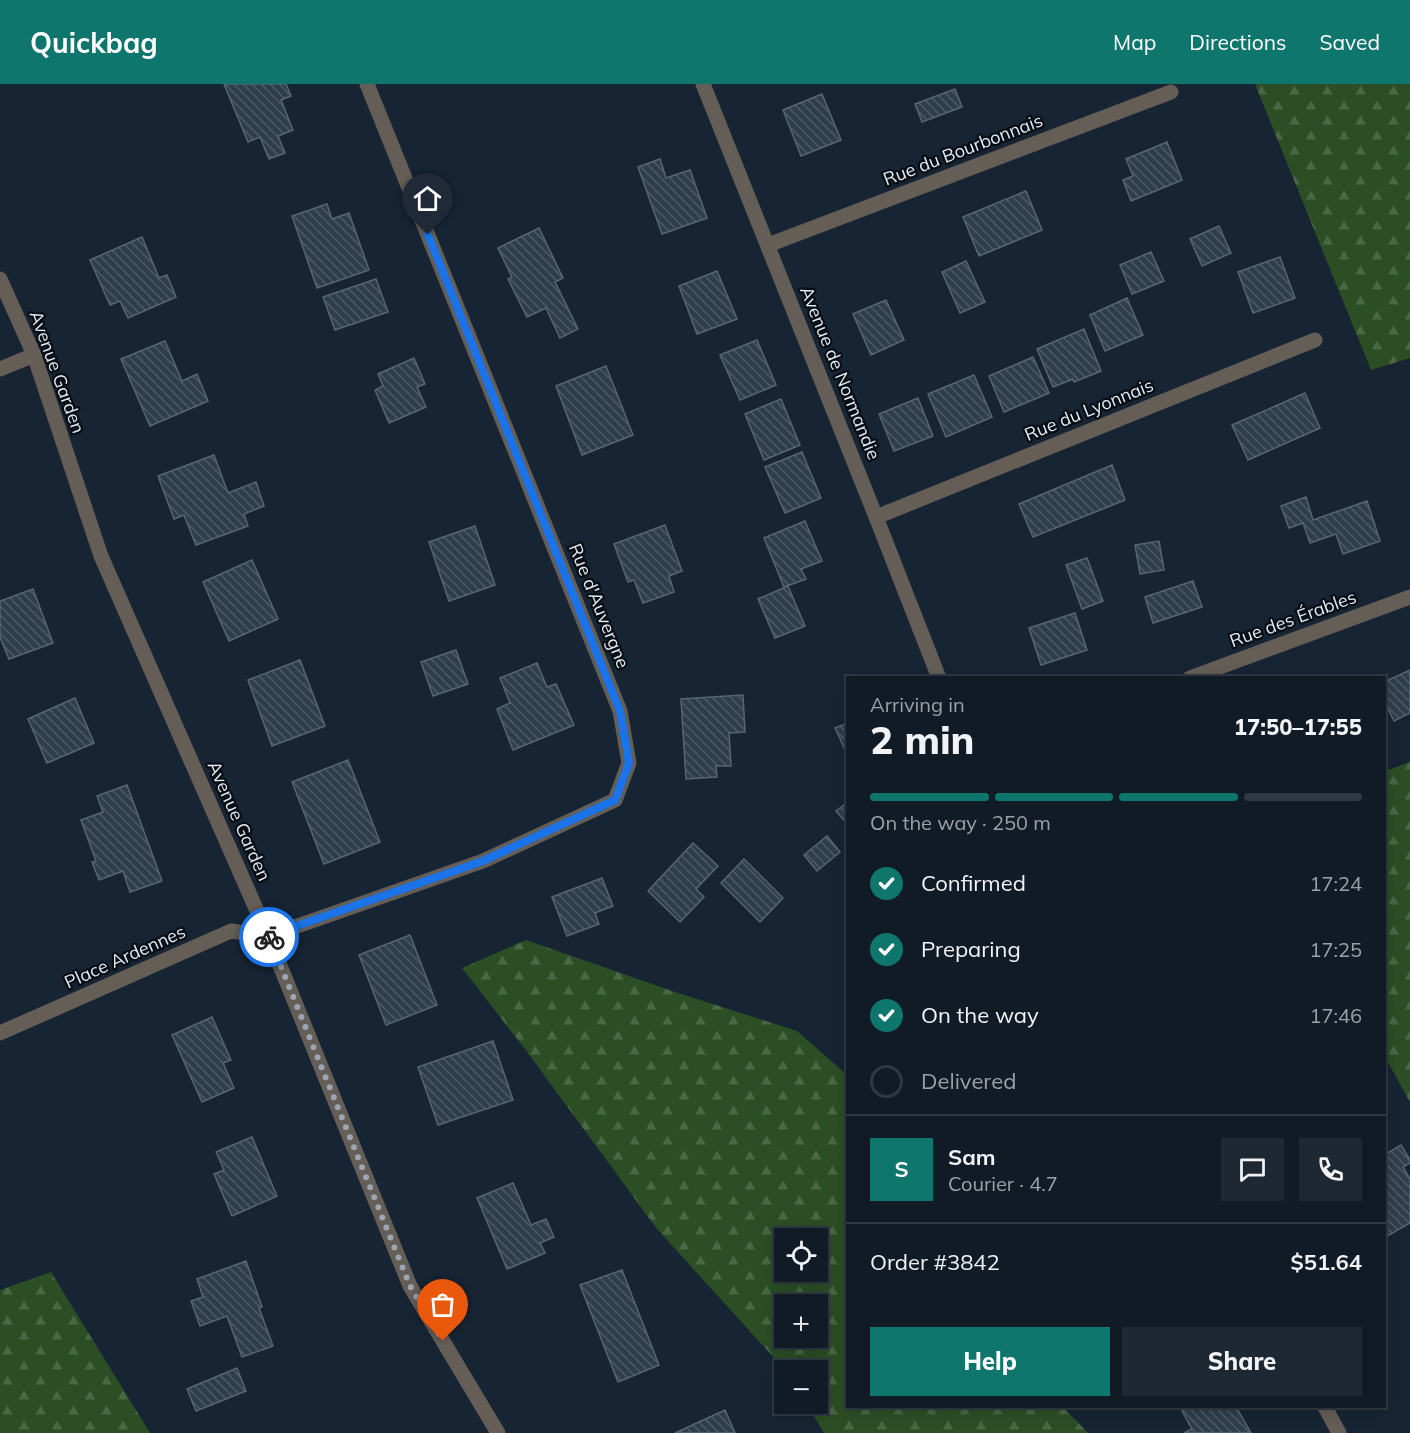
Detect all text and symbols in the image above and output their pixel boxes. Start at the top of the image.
text: Quickbag [30,25,158,60]
text: Map [1113,29,1156,55]
text: Directions [1189,29,1286,55]
text: Saved [1319,29,1380,55]
street label: Rue du Bourbonnais [880,109,1046,191]
pin [402,173,453,235]
icon: home [411,182,444,215]
street label: Avenue de Normandie [795,283,886,463]
street label: Avenue Garden [25,307,90,436]
street label: Rue du Lyonnais [1021,373,1157,446]
street label: Rue d'Auvergne [564,540,635,672]
street label: Rue des Érables [1226,585,1359,652]
text: Arriving in [870,692,965,717]
text: 17:50–17:55 [1234,713,1362,741]
text: 2 min [870,715,975,764]
street label: Avenue Garden [203,757,276,884]
text: On the way · 250 m [870,810,1051,835]
icon: check [870,867,903,900]
text: Confirmed [921,869,1026,897]
text: 17:24 [1309,871,1362,896]
courier [239,907,299,967]
street label: Place Ardennes [61,920,189,994]
icon: bike [253,921,286,954]
icon: check [870,933,903,966]
text: Preparing [921,935,1021,963]
text: 17:25 [1309,937,1362,962]
icon: check [870,999,903,1032]
text: On the way [921,1001,1039,1029]
text: 17:46 [1309,1003,1362,1028]
text: Delivered [921,1067,1016,1095]
button: chat [1221,1138,1284,1201]
button: phone [1299,1138,1362,1201]
text: Sam [948,1143,996,1171]
text: S [894,1155,909,1183]
text: Courier · 4.7 [948,1171,1058,1196]
map controls [774,1228,828,1414]
button: locate [774,1228,828,1282]
text: Order #3842 [870,1248,1000,1276]
text: $51.64 [1291,1248,1362,1276]
pin [417,1279,468,1341]
icon: bag [426,1288,459,1321]
button: + [774,1294,828,1348]
button: Help [870,1327,1110,1396]
button: Share [1122,1327,1362,1396]
button: − [774,1360,828,1414]

